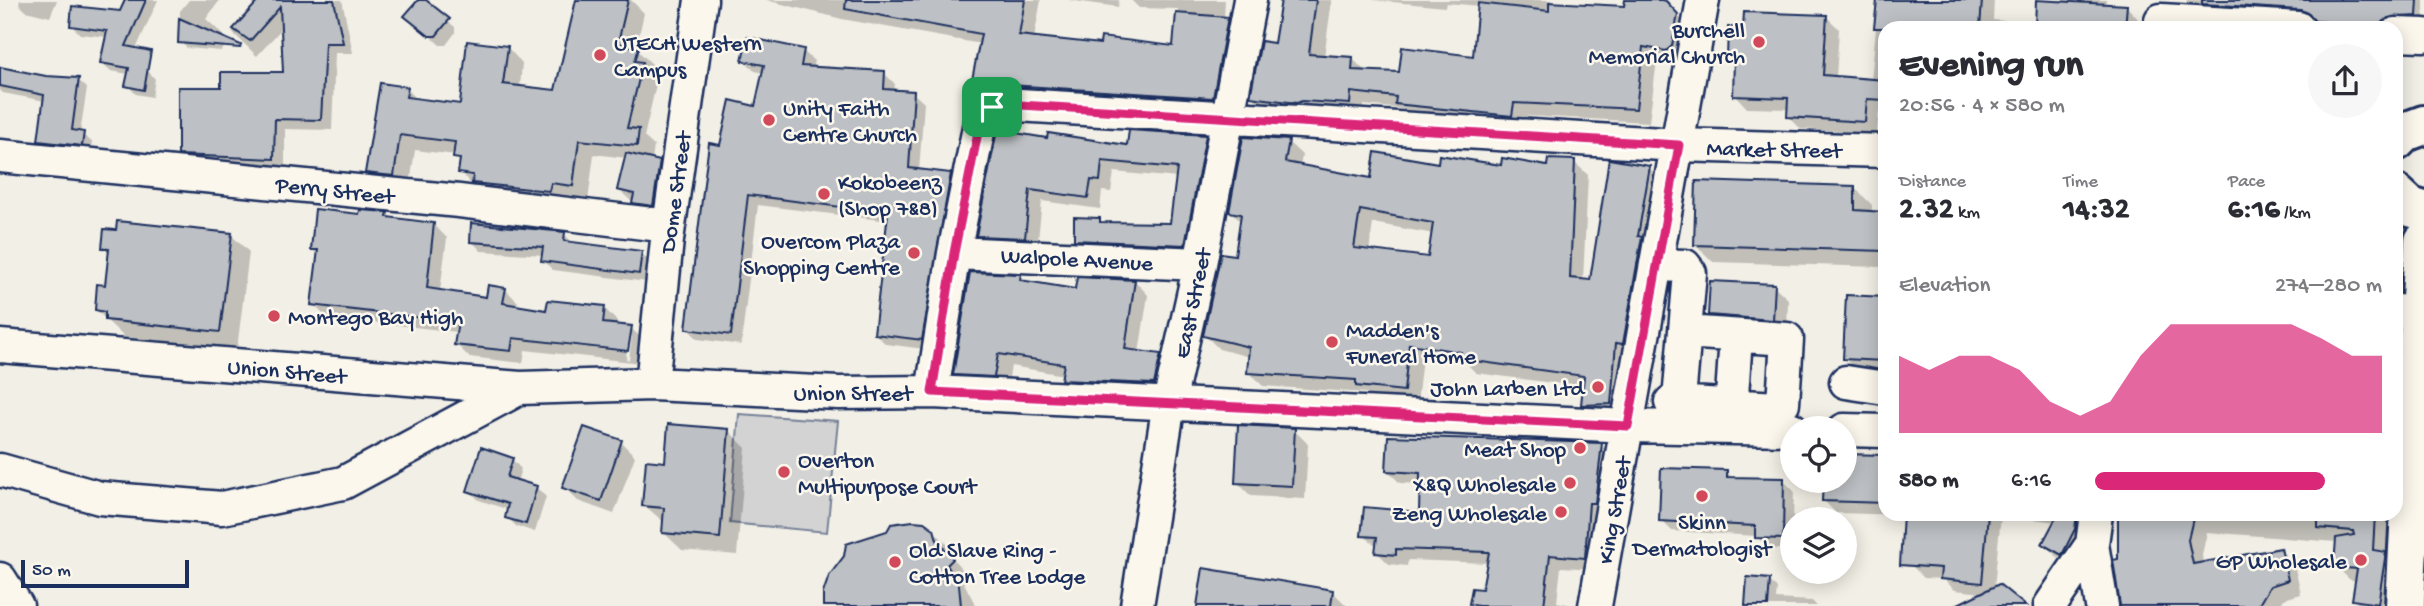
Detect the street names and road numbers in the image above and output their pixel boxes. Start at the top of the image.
street label: Dome Street [655,129,700,257]
street label: Market Street [1706,137,1843,166]
street label: Perry Street [273,173,397,212]
street label: Walpole Avenue [1000,244,1155,279]
street label: East Street [1170,245,1220,361]
street label: Union Street [226,355,349,392]
street label: Union Street [794,382,914,409]
street label: King Street [1594,453,1639,566]

